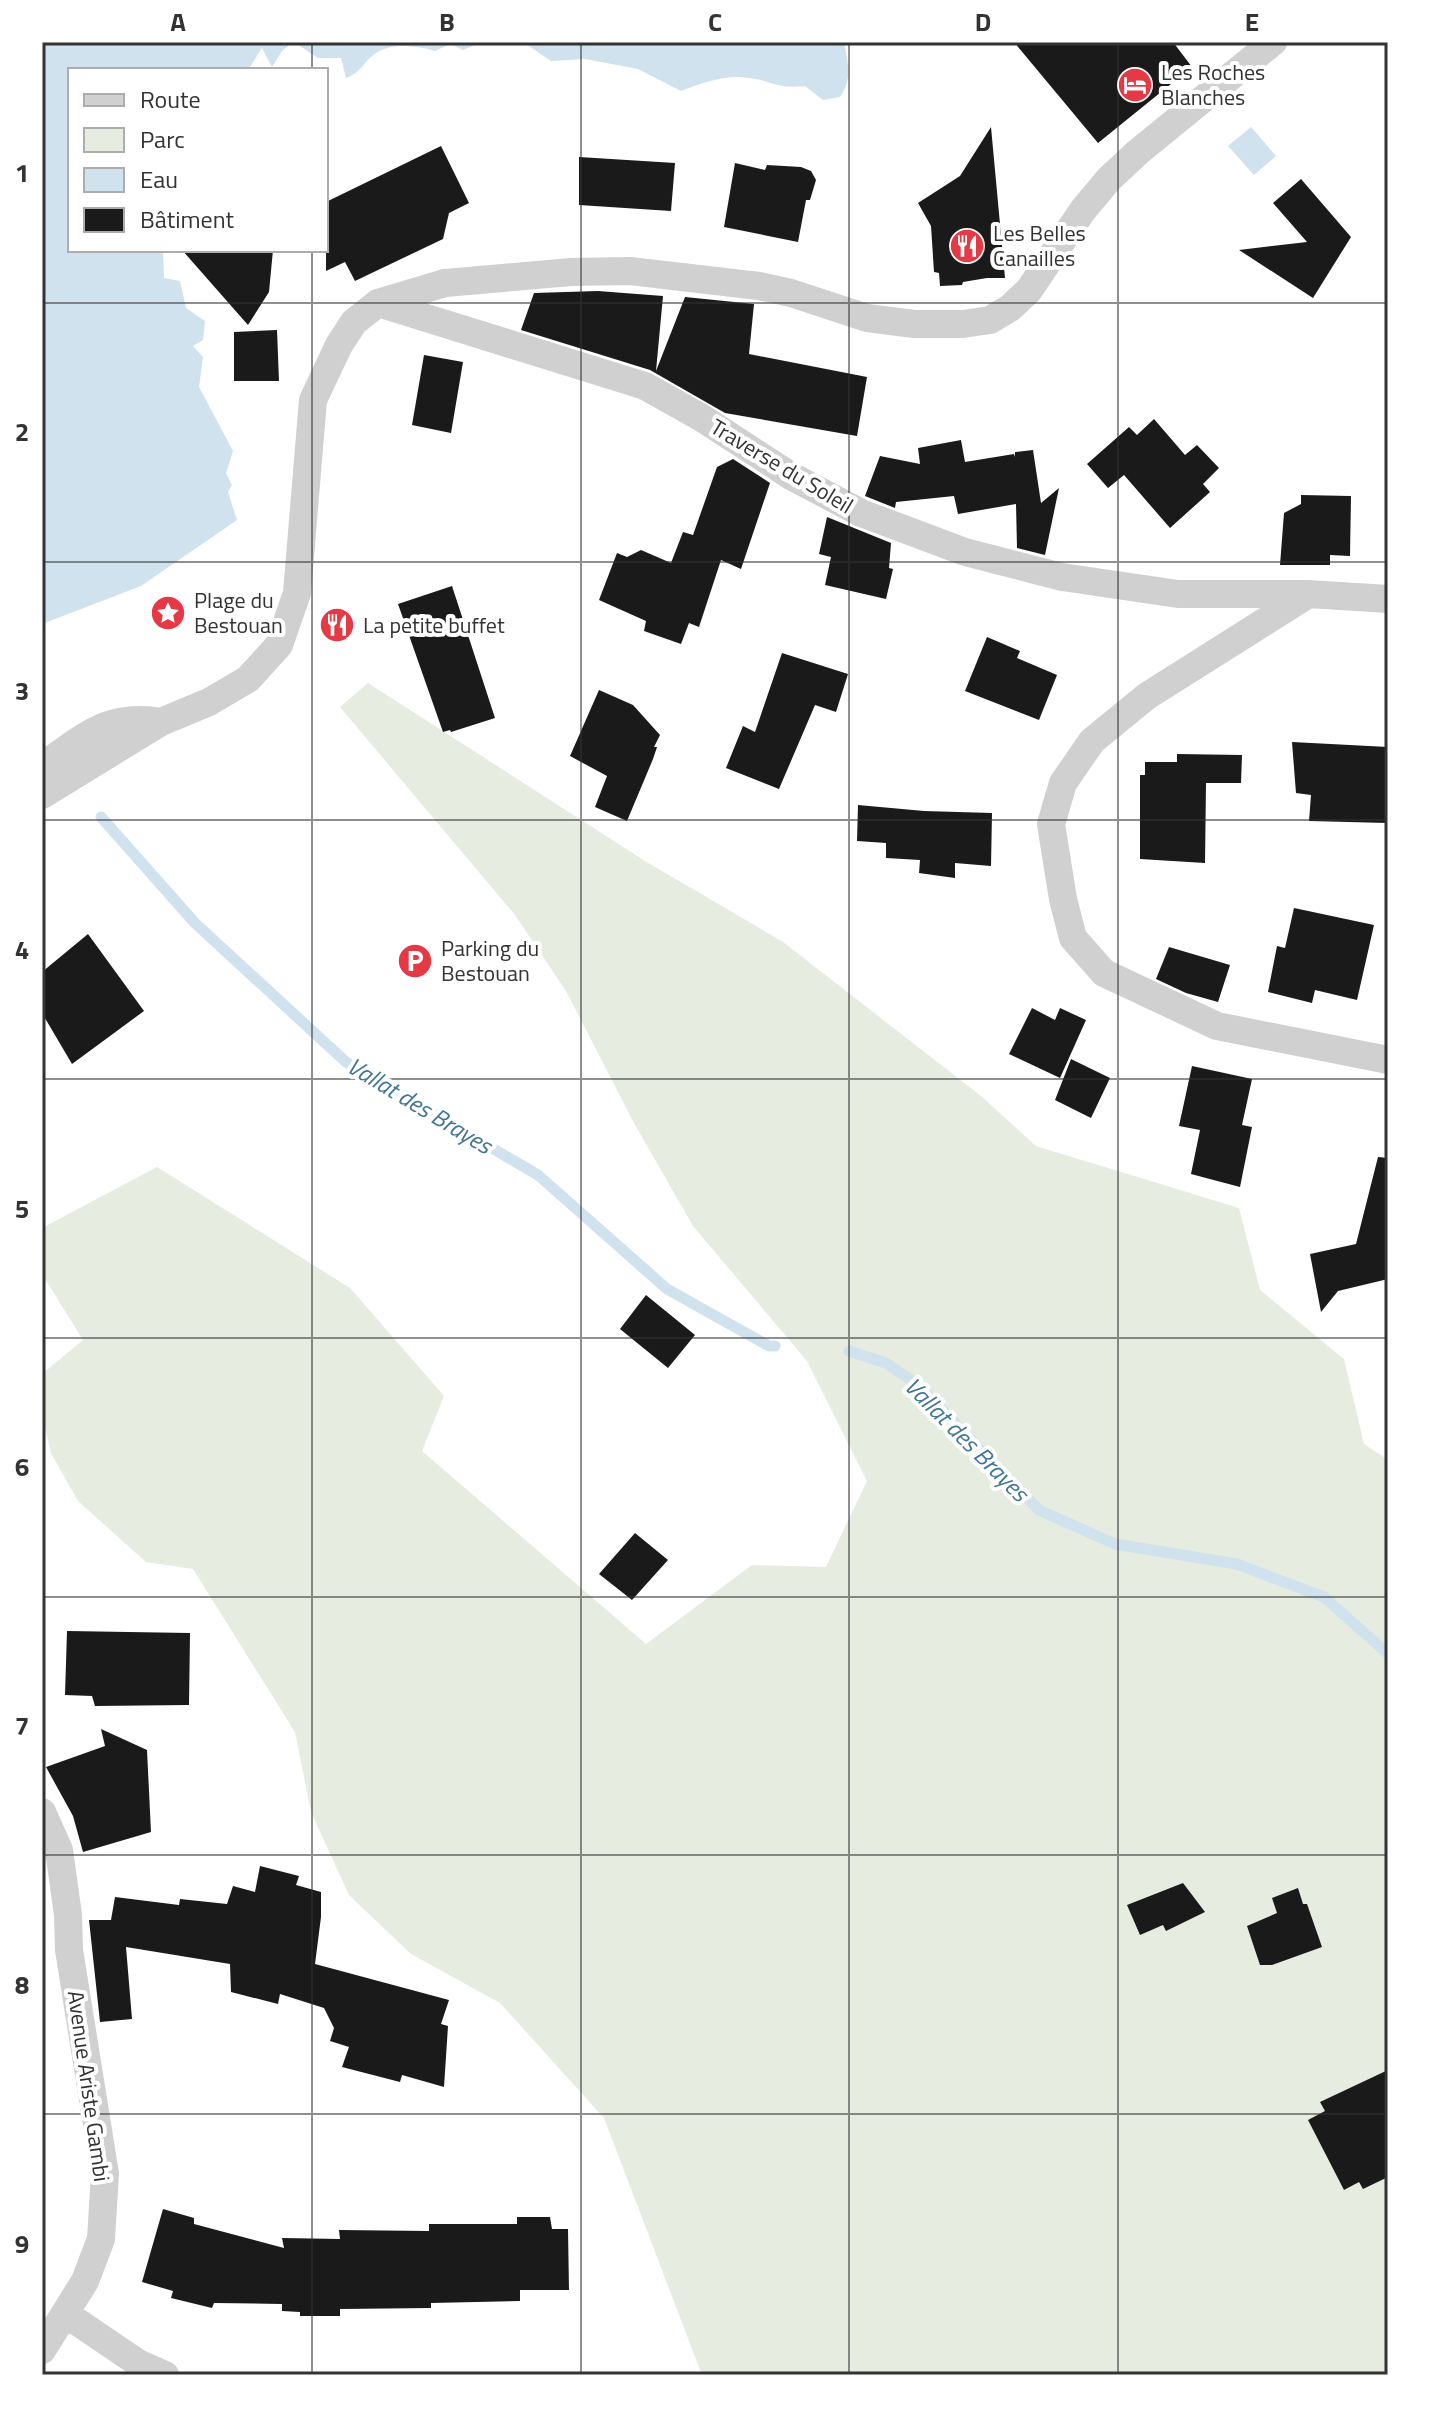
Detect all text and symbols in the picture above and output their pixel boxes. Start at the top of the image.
text: A [170,2,186,41]
text: B [439,2,455,41]
text: C [708,2,722,41]
text: D [975,2,991,41]
text: E [1245,2,1259,41]
place label: Les Roches Blanches [1161,55,1265,114]
hotel icon: Les Roches Blanches [1116,66,1154,104]
legend [68,68,328,252]
text: Route [140,81,201,117]
text: Parc [140,121,185,157]
text: 1 [15,153,29,192]
text: Eau [140,161,178,197]
text: Bâtiment [140,201,234,237]
place label: Les Belles Canailles [993,216,1086,275]
restaurant icon: Les Belles Canailles [948,227,986,265]
street label: Traverse du Soleil [704,410,860,522]
text: 2 [15,412,29,451]
place label: Plage du Bestouan [194,583,283,642]
place icon: Plage du Bestouan [149,594,187,632]
restaurant icon: La petite buffet [318,606,356,644]
place label: La petite buffet [363,608,505,642]
text: 3 [15,671,29,710]
text: 4 [15,930,29,969]
place label: Parking du Bestouan [441,931,539,990]
parking icon: Parking du Bestouan [396,942,434,980]
water label: Vallat des Brayes [341,1048,501,1163]
text: 5 [15,1189,29,1228]
water label: Vallat des Brayes [897,1369,1039,1511]
text: 6 [15,1447,29,1486]
text: 7 [15,1706,29,1745]
text: 8 [15,1965,29,2004]
street label: Avenue Ariste Gambi [59,1988,119,2184]
text: 9 [15,2224,29,2263]

